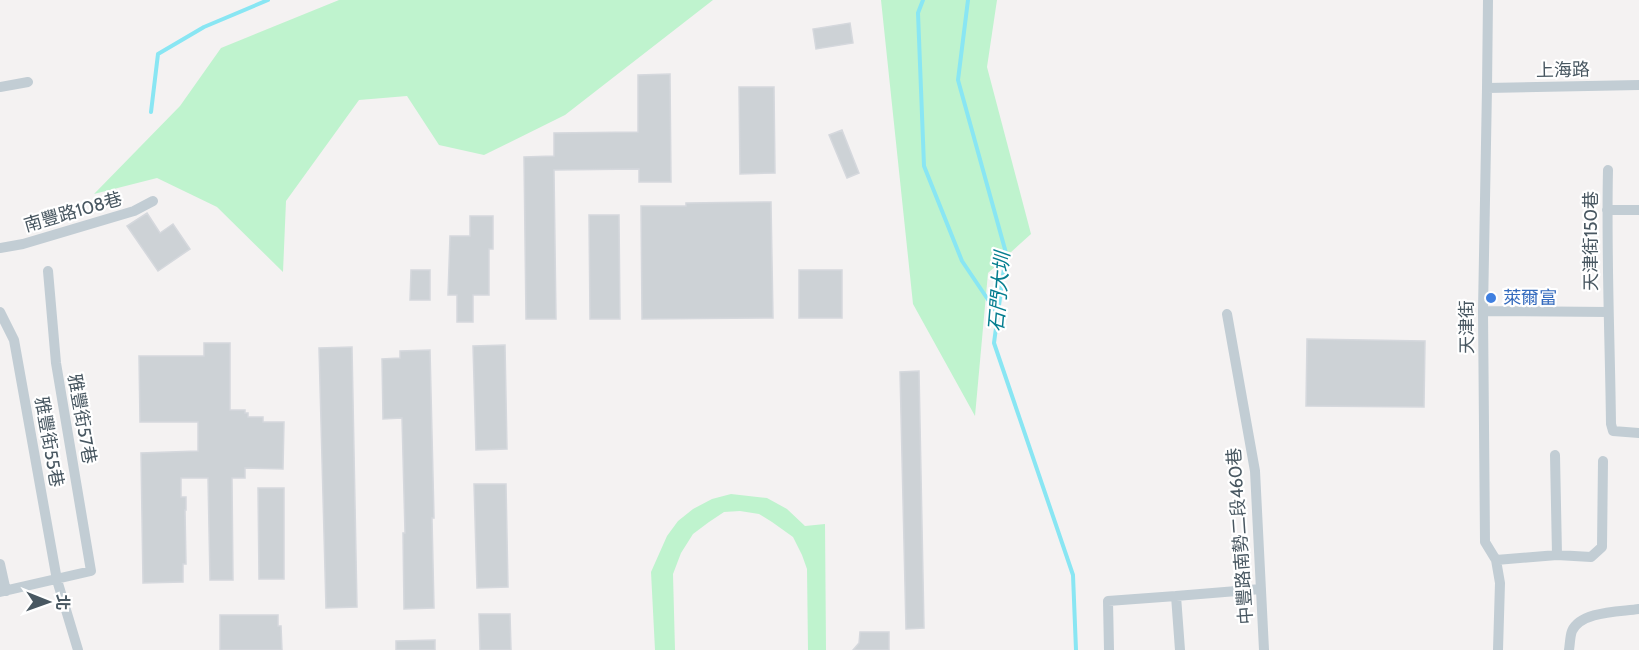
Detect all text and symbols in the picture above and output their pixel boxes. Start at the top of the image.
street label: 上海路 [1536,59,1590,81]
street label: 南豐路108巷 [21,187,125,237]
street label: 天津街150巷 [1580,191,1602,291]
water label: 石門大圳 [984,248,1015,333]
place label: 萊爾富 [1503,287,1557,309]
marker: 萊爾富 [1484,291,1498,305]
street label: 天津街 [1456,300,1478,354]
street label: 雅豐街57巷 [63,372,101,466]
street label: 雅豐街55巷 [30,395,68,489]
street label: 中豐路南勢二段460巷 [1223,447,1257,625]
north arrow [18,572,78,632]
text: 北 [53,594,72,610]

